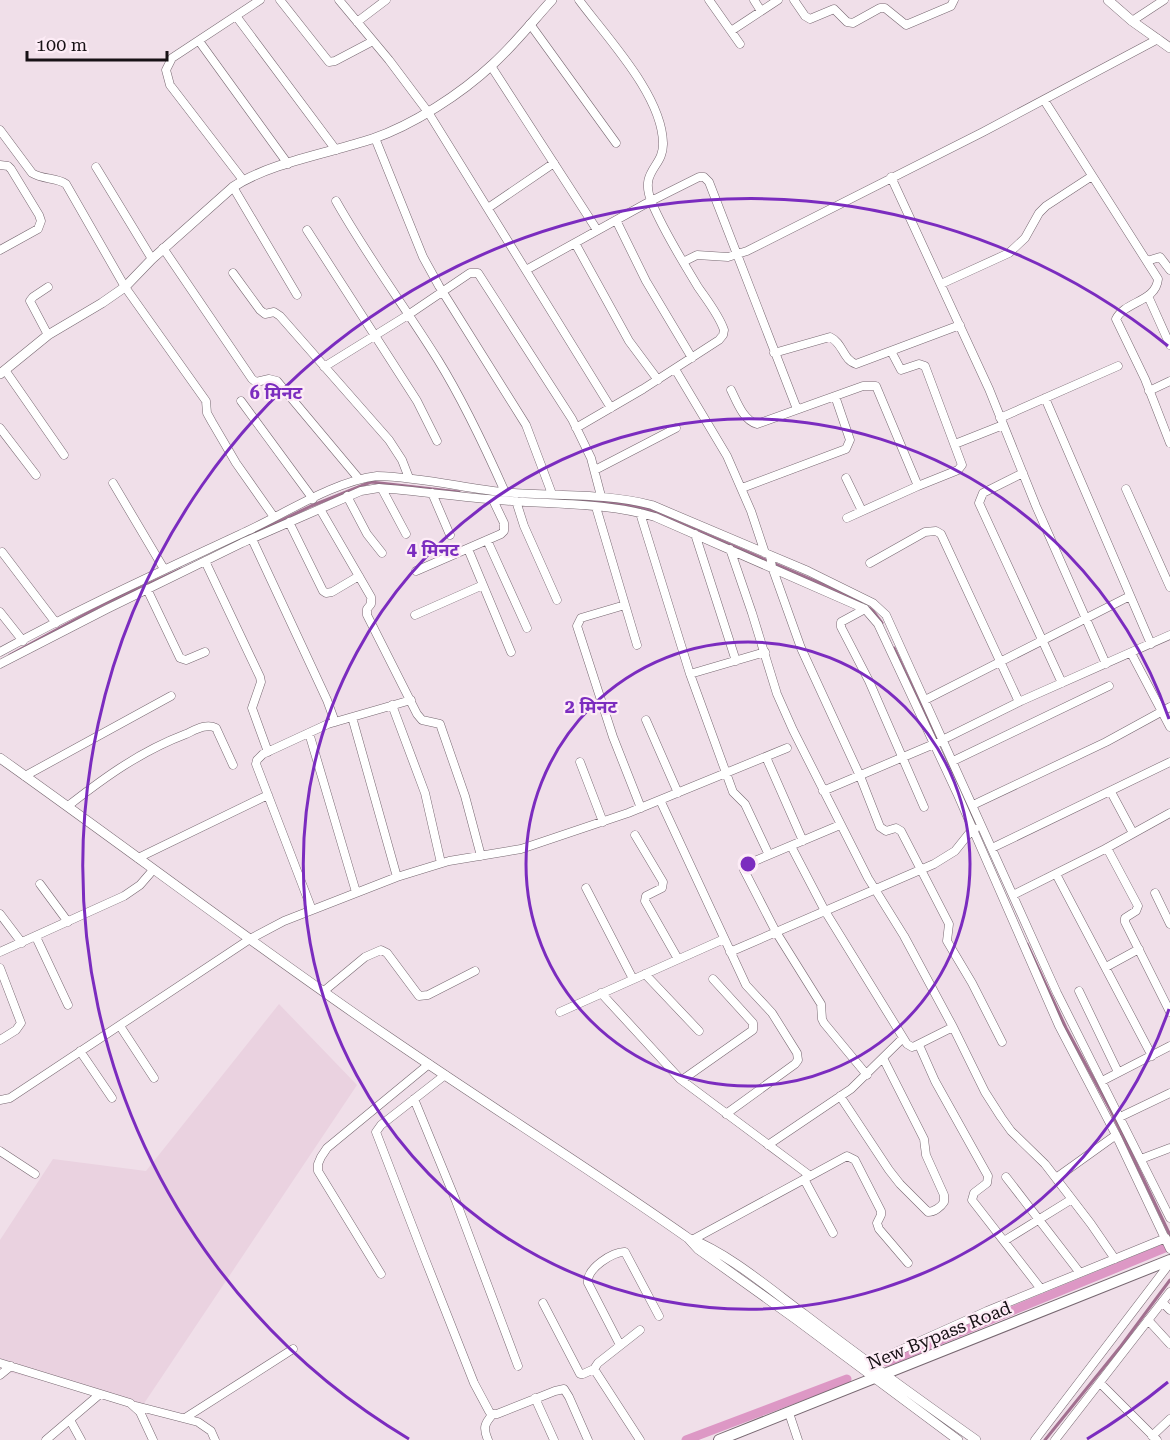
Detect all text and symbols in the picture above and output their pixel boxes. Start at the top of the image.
scale bar [27,24,166,62]
text: 100 m [36,34,87,55]
text: 6 मिनट [250,382,303,403]
text: 4 मिनट [407,539,460,560]
text: 2 मिनट [565,696,618,717]
centre of rings [738,854,758,874]
street label: New Bypass Road [864,1296,1014,1373]

